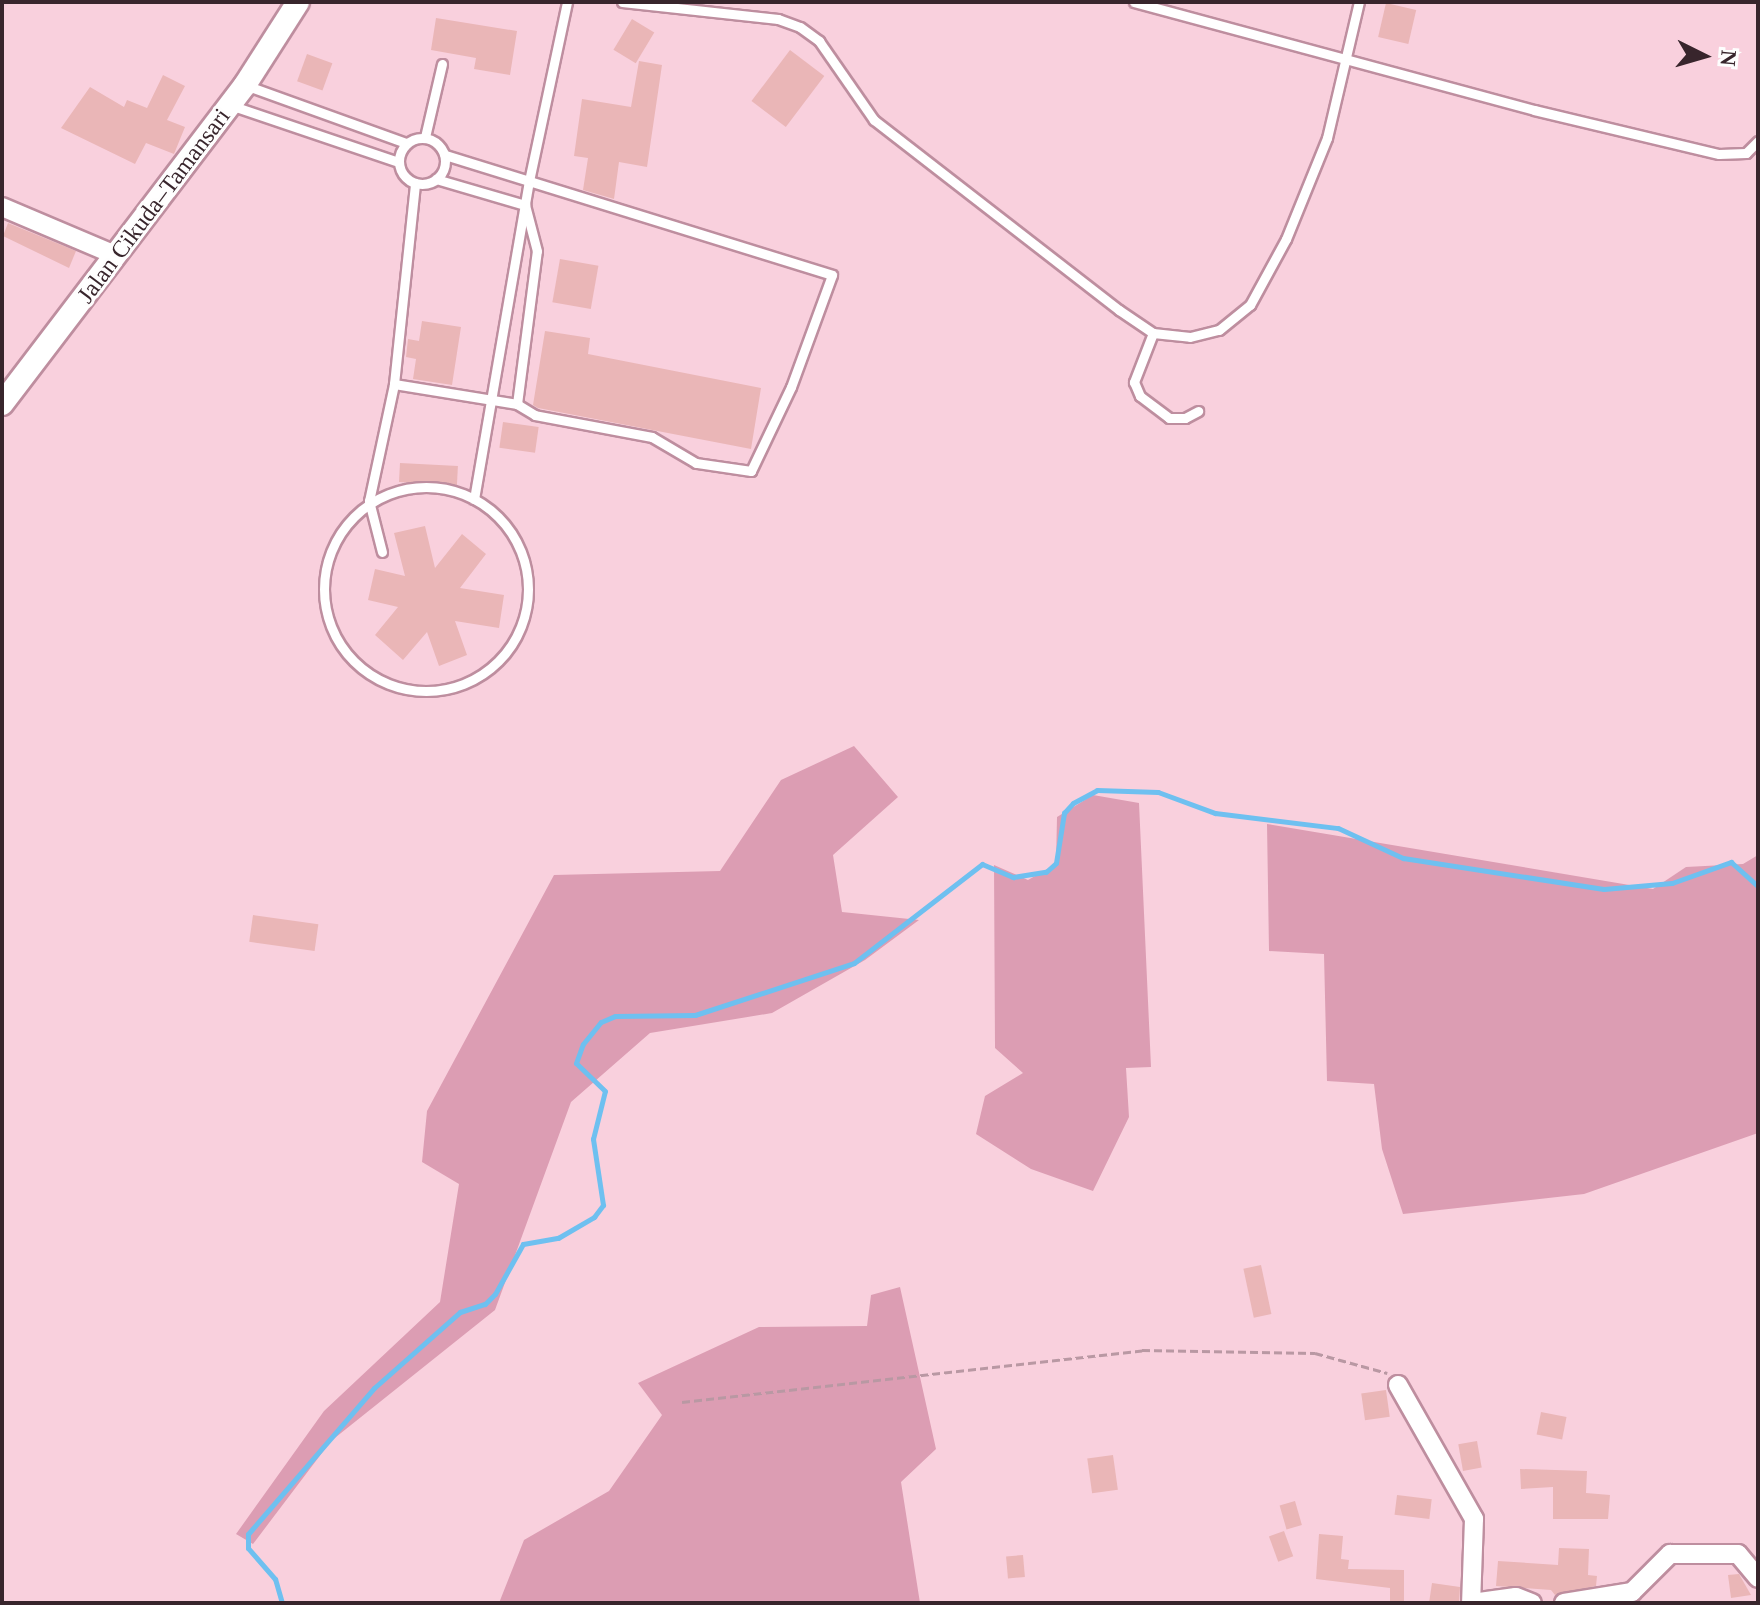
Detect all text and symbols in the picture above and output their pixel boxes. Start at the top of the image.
north arrow [1664,16,1744,96]
text: N [1715,49,1742,67]
street label: Jalan Cikuda–Tamansari [71,103,237,309]

